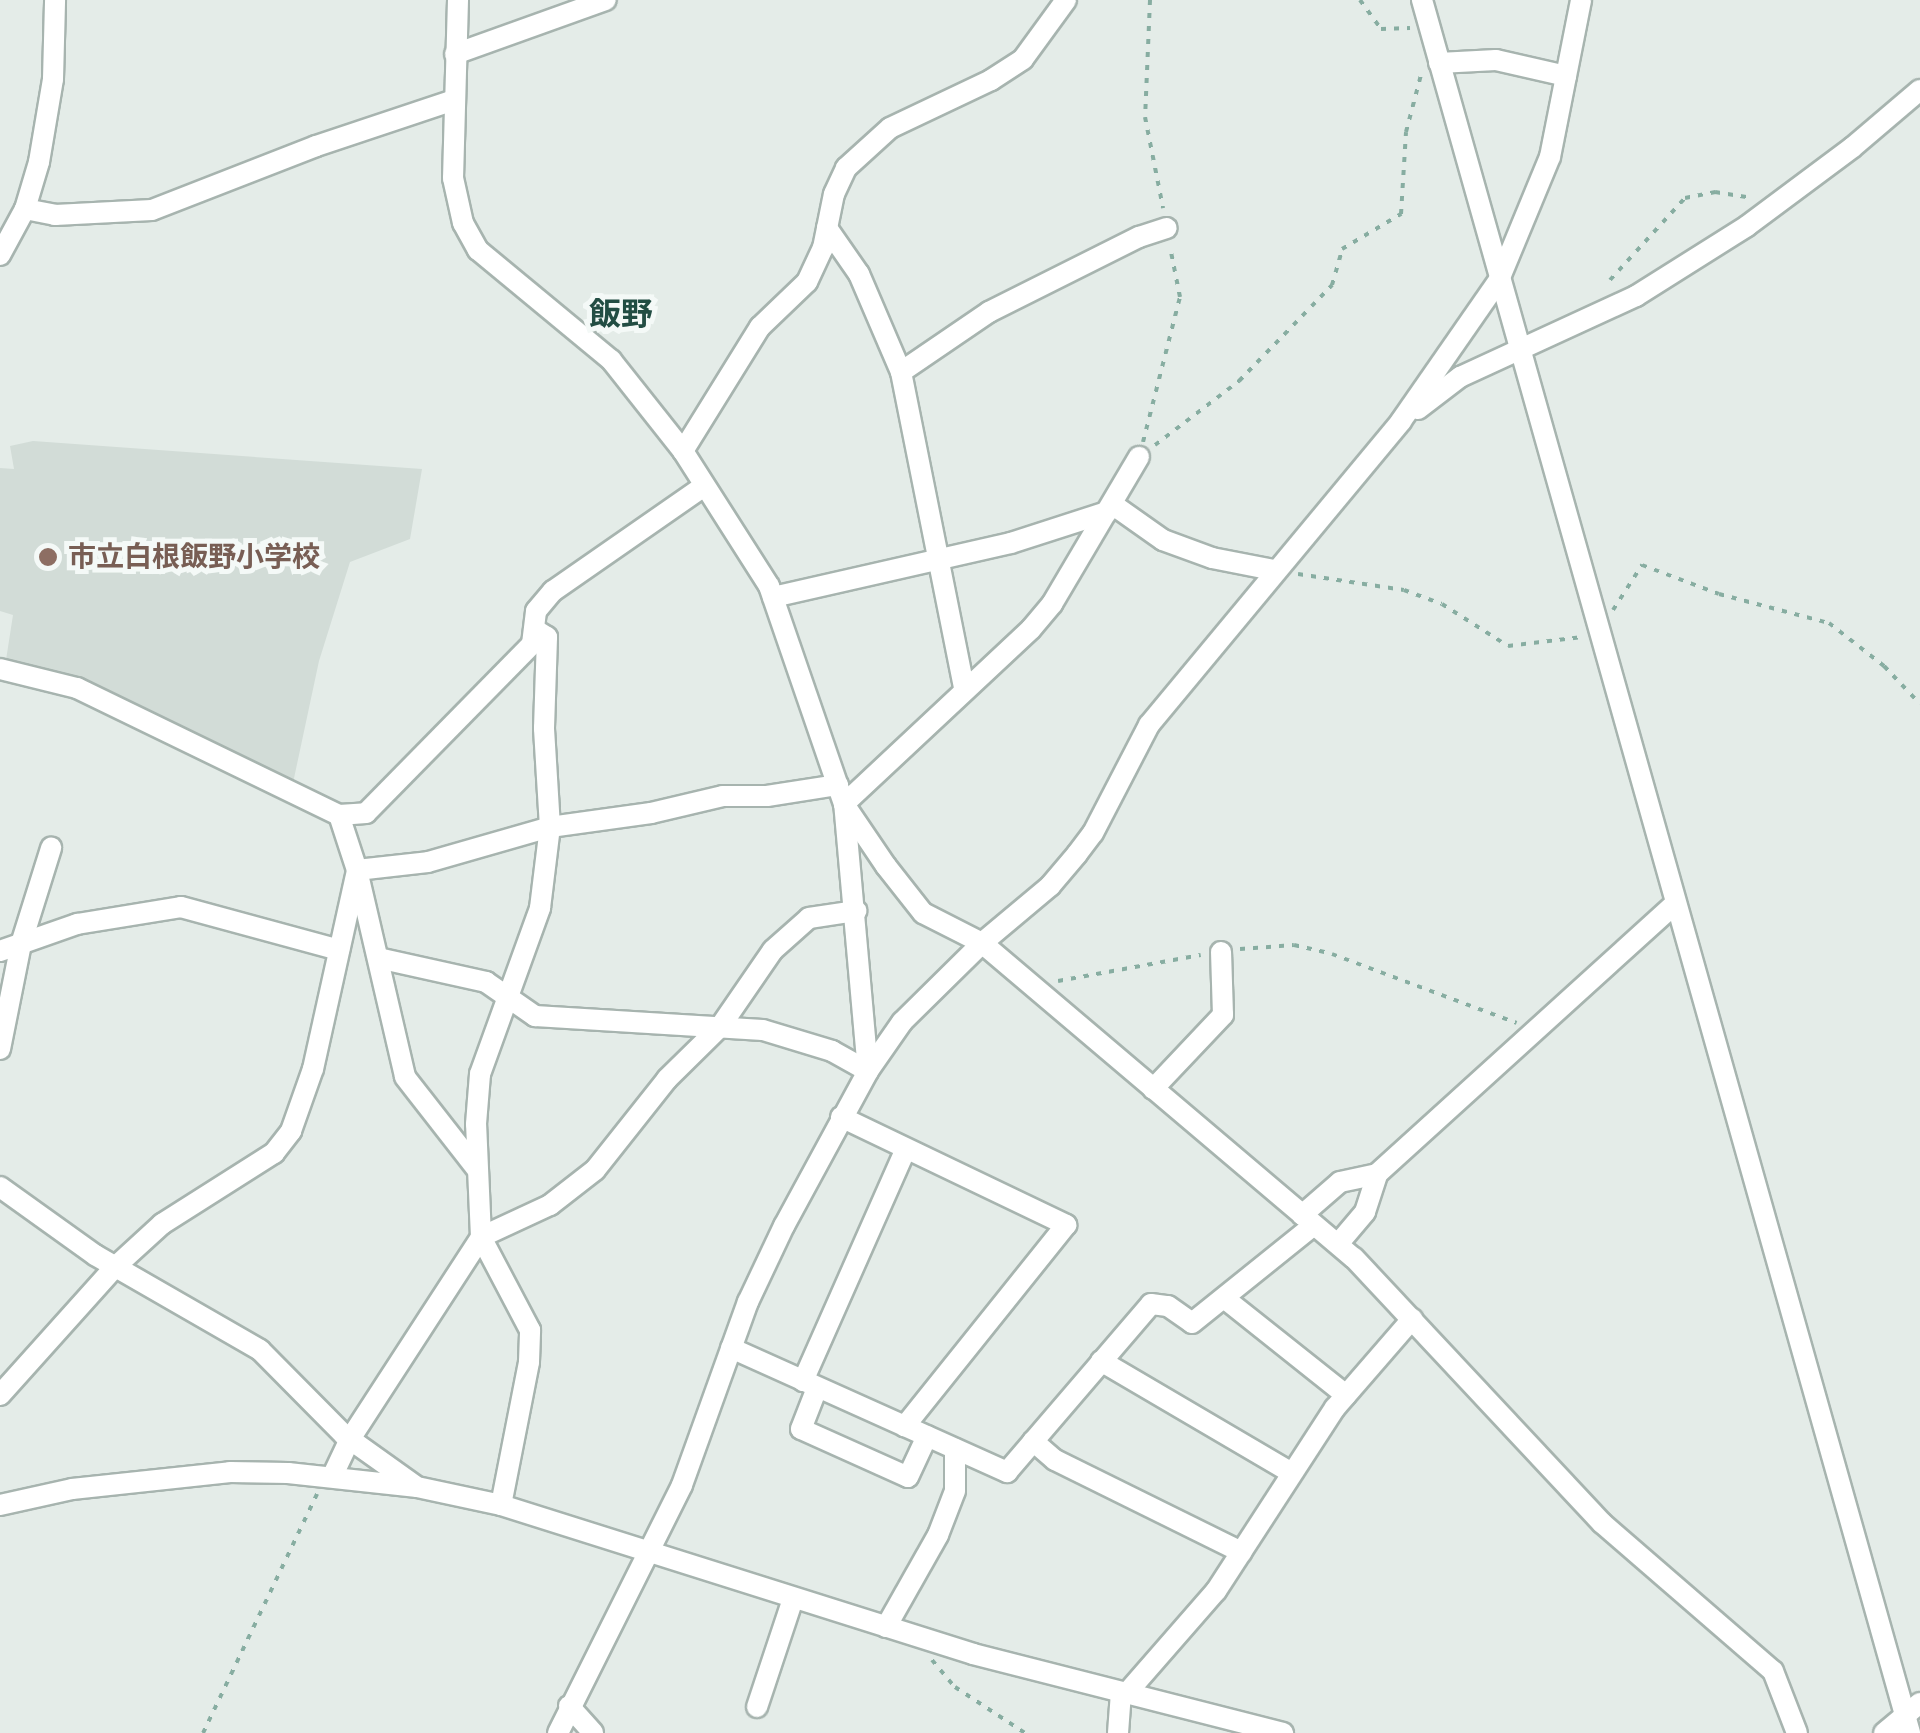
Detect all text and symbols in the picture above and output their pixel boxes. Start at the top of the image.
district label: 飯野 [589,296,653,334]
place label: 市立白根飯野小学校 [68,540,320,574]
marker: 市立白根飯野小学校 [37,546,59,568]

